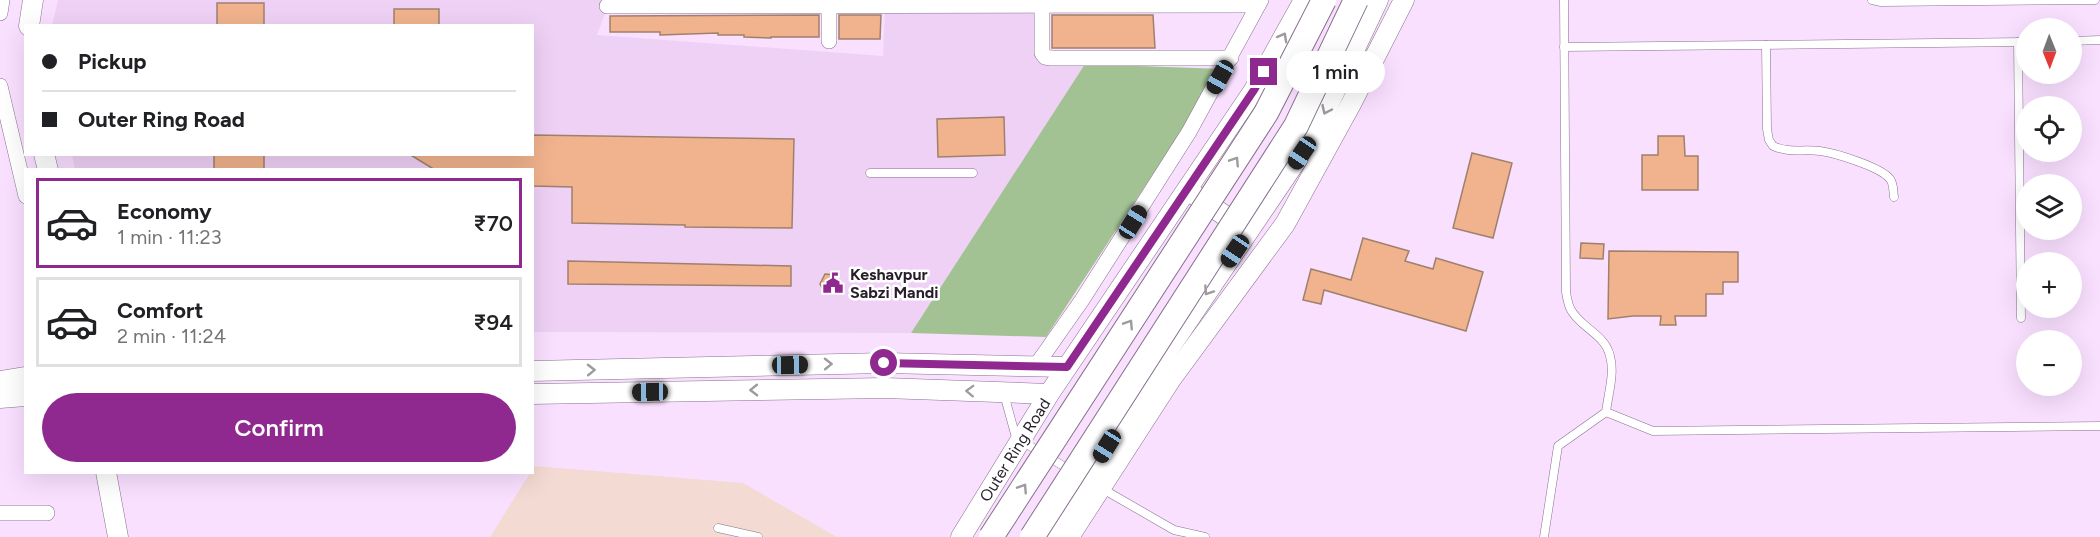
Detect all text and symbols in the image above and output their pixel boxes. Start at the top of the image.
north arrow [2016,18,2082,84]
map controls [2016,18,2082,396]
one-way arrow [1276,33,1287,44]
text: Pickup [78,48,147,75]
callout: 1 min [1285,51,1384,93]
car [1203,57,1237,97]
route end [1250,58,1277,85]
text: 1 min [1312,60,1359,84]
button: locate [2016,96,2082,162]
one-way arrow [1321,103,1333,114]
text: Outer Ring Road [78,106,245,133]
car [1284,133,1320,173]
one-way arrow [1228,157,1239,168]
button: layers [2016,174,2082,240]
icon: car [45,196,99,250]
text: Economy [117,198,212,225]
car [1116,202,1150,242]
text: ₹70 [473,210,513,237]
text: 1 min · 11:23 [117,225,222,249]
car [1217,231,1253,271]
button: + [2016,252,2082,318]
place label: Keshavpur Sabzi Mandi [850,265,938,302]
public building icon: Keshavpur Sabzi Mandi [821,271,845,295]
one-way arrow [1204,284,1215,295]
icon: car [45,295,99,349]
text: Comfort [117,297,203,324]
text: ₹94 [473,309,513,336]
one-way arrow [1121,320,1132,331]
text: 2 min · 11:24 [117,324,226,348]
button: − [2016,330,2082,396]
route start [870,349,897,376]
car [772,356,808,374]
one-way arrow [823,358,832,370]
one-way arrow [586,363,595,376]
car [632,383,668,401]
one-way arrow [749,384,758,396]
one-way arrow [965,385,974,398]
button: Confirm [42,393,516,462]
street label: Outer Ring Road [976,395,1054,505]
car [1090,426,1124,466]
one-way arrow [1015,484,1027,494]

